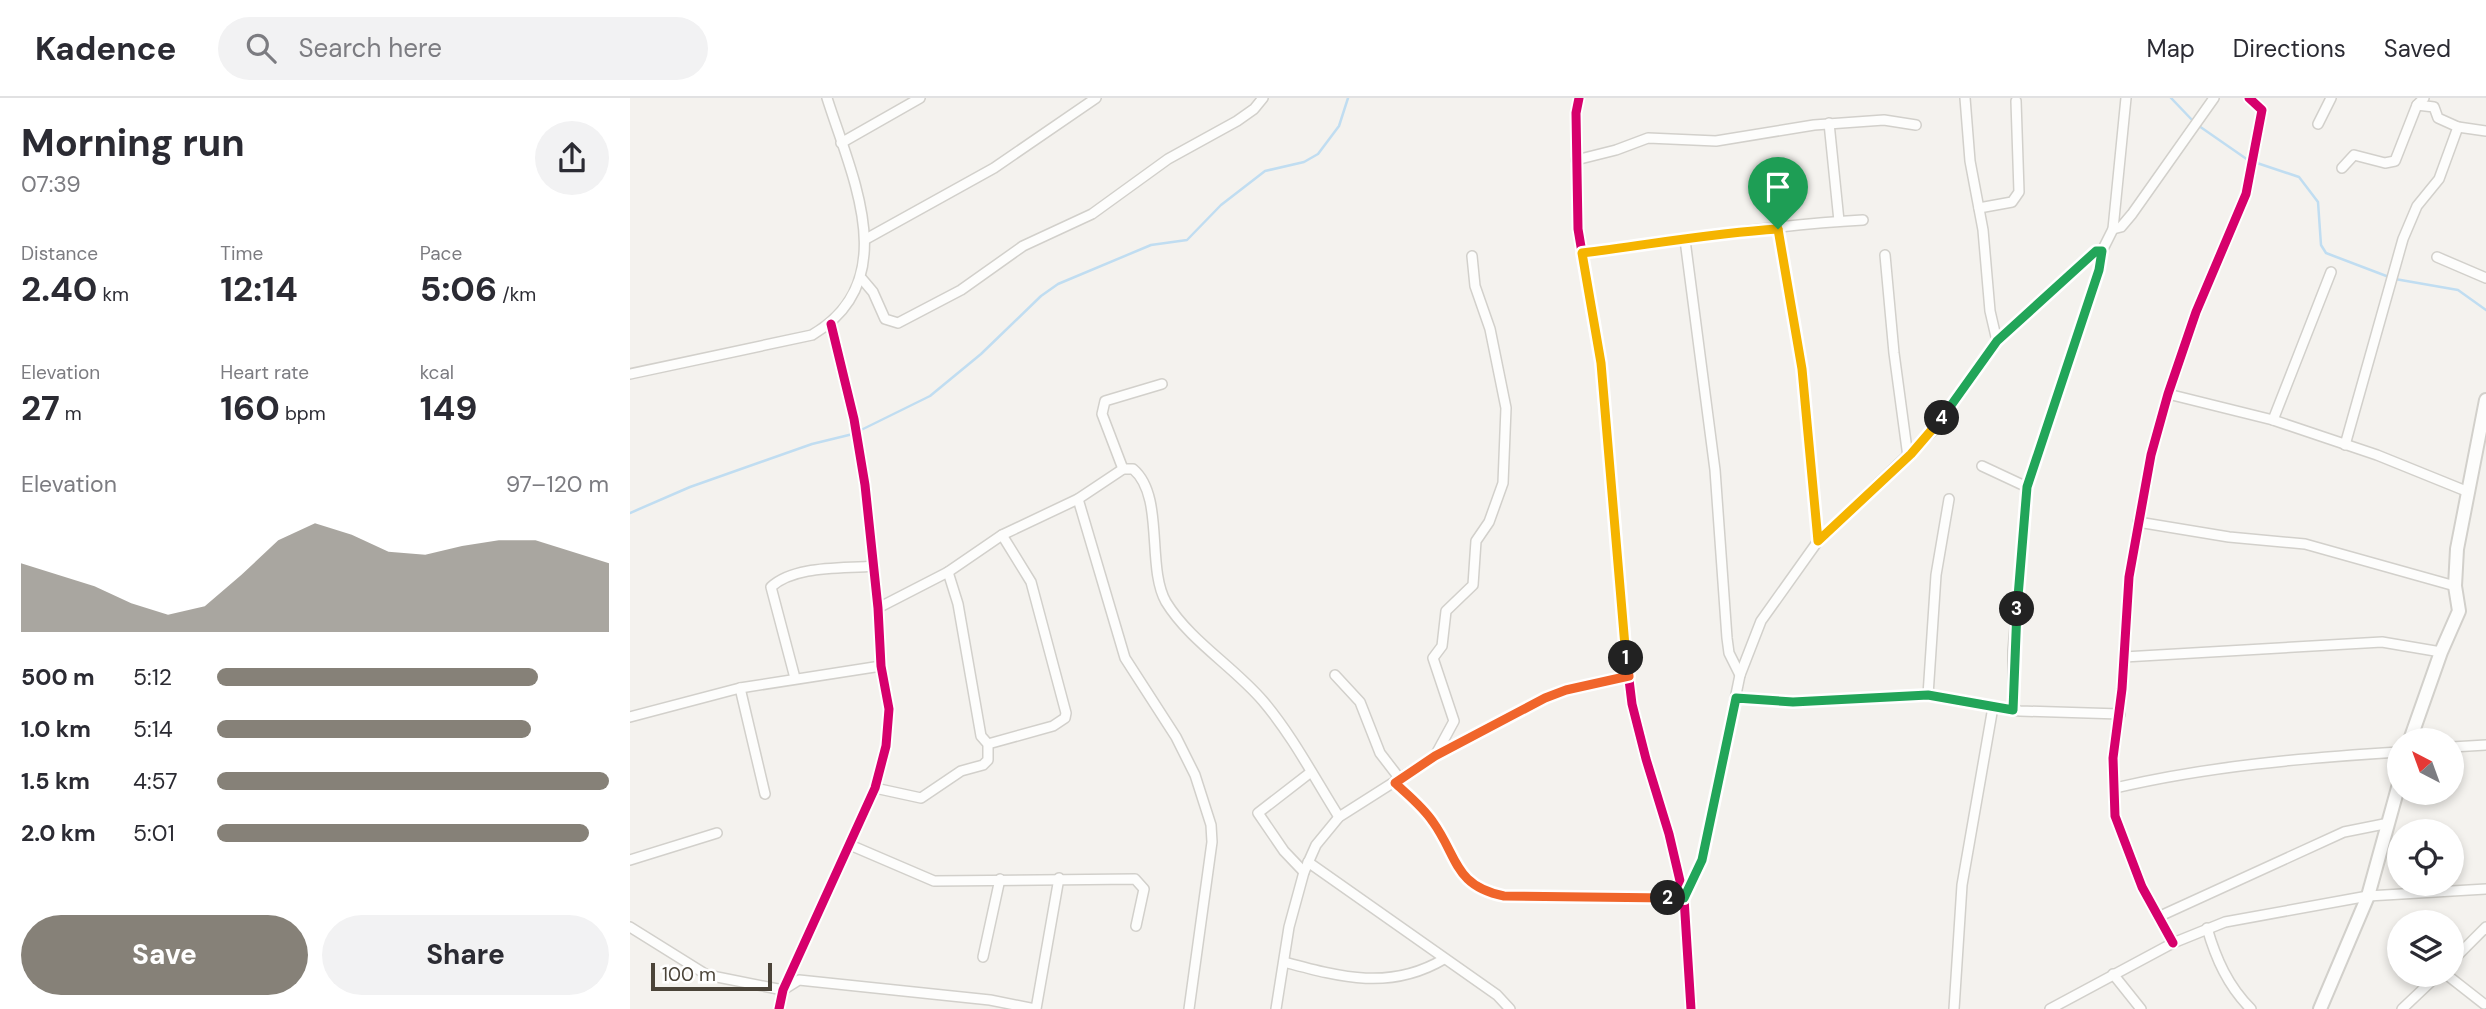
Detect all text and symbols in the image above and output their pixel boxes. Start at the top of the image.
search box [218,17,708,80]
text: Kadence [35,27,176,70]
icon: search [242,29,280,67]
text: Search here [298,31,442,65]
text: Map [2147,33,2195,64]
text: Directions [2233,33,2346,64]
text: Saved [2384,33,2451,64]
text: Morning run [21,118,245,168]
button: share [535,121,609,195]
pin [1748,157,1808,229]
icon: arrive [1759,168,1797,206]
text: 07:39 [21,169,81,199]
text: Distance [21,241,98,266]
text: Time [220,241,263,266]
text: Pace [420,241,462,266]
text: 2.40 [21,266,97,312]
text: 12:14 [220,266,298,312]
text: 5:06 [420,266,497,312]
text: km [97,282,129,307]
text: /km [497,282,536,307]
text: Elevation [21,360,100,385]
text: Heart rate [220,360,309,385]
text: kcal [420,360,454,385]
text: 27 [21,385,60,431]
text: 160 [220,385,280,431]
text: 149 [420,385,477,431]
pin: 4 [1924,400,1960,436]
text: m [60,401,82,426]
text: bpm [280,401,326,426]
text: 4 [1935,405,1948,430]
text: Elevation [21,469,117,499]
text: 97–120 m [506,469,609,499]
pin: 3 [2000,592,2034,626]
text: 3 [2011,596,2022,621]
pin: 1 [1608,640,1644,676]
text: 1 [1622,645,1629,670]
text: 500 m [21,662,95,692]
text: 5:12 [133,662,172,692]
text: 1.0 km [21,714,91,744]
text: 5:14 [133,714,173,744]
north arrow [2387,728,2464,805]
map controls [2387,728,2464,987]
text: 1.5 km [21,766,90,796]
text: 4:57 [133,766,178,796]
text: 2.0 km [21,818,96,848]
text: 5:01 [133,818,175,848]
button: locate [2387,819,2464,896]
pin: 2 [1650,880,1686,916]
text: 2 [1662,885,1673,910]
button: layers [2387,910,2464,987]
button: Save [21,915,308,995]
button: Share [322,915,609,995]
scale bar [651,960,772,992]
text: 100 m [662,962,716,987]

